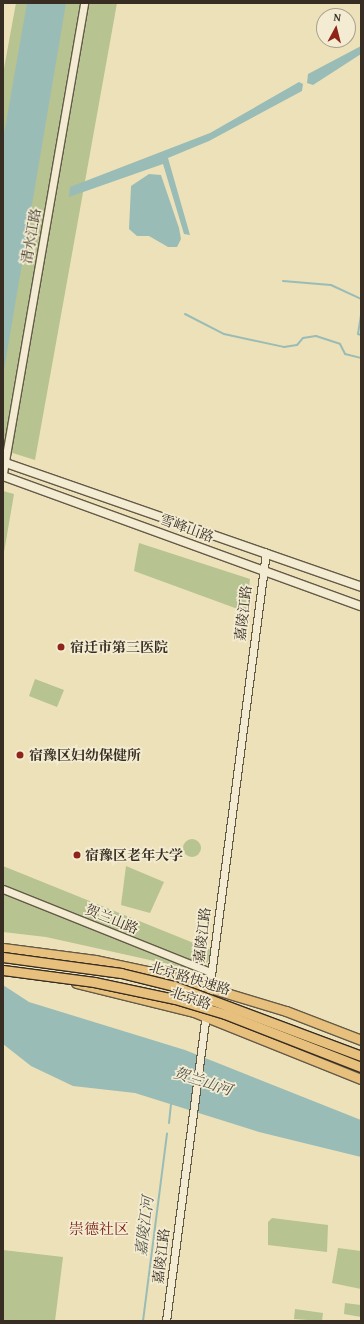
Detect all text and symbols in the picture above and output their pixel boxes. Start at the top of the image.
north arrow [316,8,356,48]
text: N [333,9,342,25]
street label: 清水江路 [18,207,44,265]
street label: 雪峰山路 [158,511,216,545]
street label: 嘉陵江路 [231,584,255,642]
place label: 宿迁市第三医院 [70,639,168,655]
marker: 宿迁市第三医院 [55,641,67,653]
place label: 宿豫区妇幼保健所 [29,747,141,763]
marker: 宿豫区妇幼保健所 [14,749,26,761]
place label: 宿豫区老年大学 [85,847,183,863]
marker: 宿豫区老年大学 [72,850,82,860]
street label: 贺兰山路 [83,901,141,937]
street label: 嘉陵江路 [190,906,214,964]
street label: 北京路快速路 [147,958,233,998]
street label: 北京路 [168,983,214,1013]
water label: 贺兰山河 [172,1063,234,1099]
water label: 嘉陵江河 [131,1195,157,1257]
district label: 崇德社区 [69,1220,129,1238]
street label: 嘉陵江路 [149,1227,173,1285]

